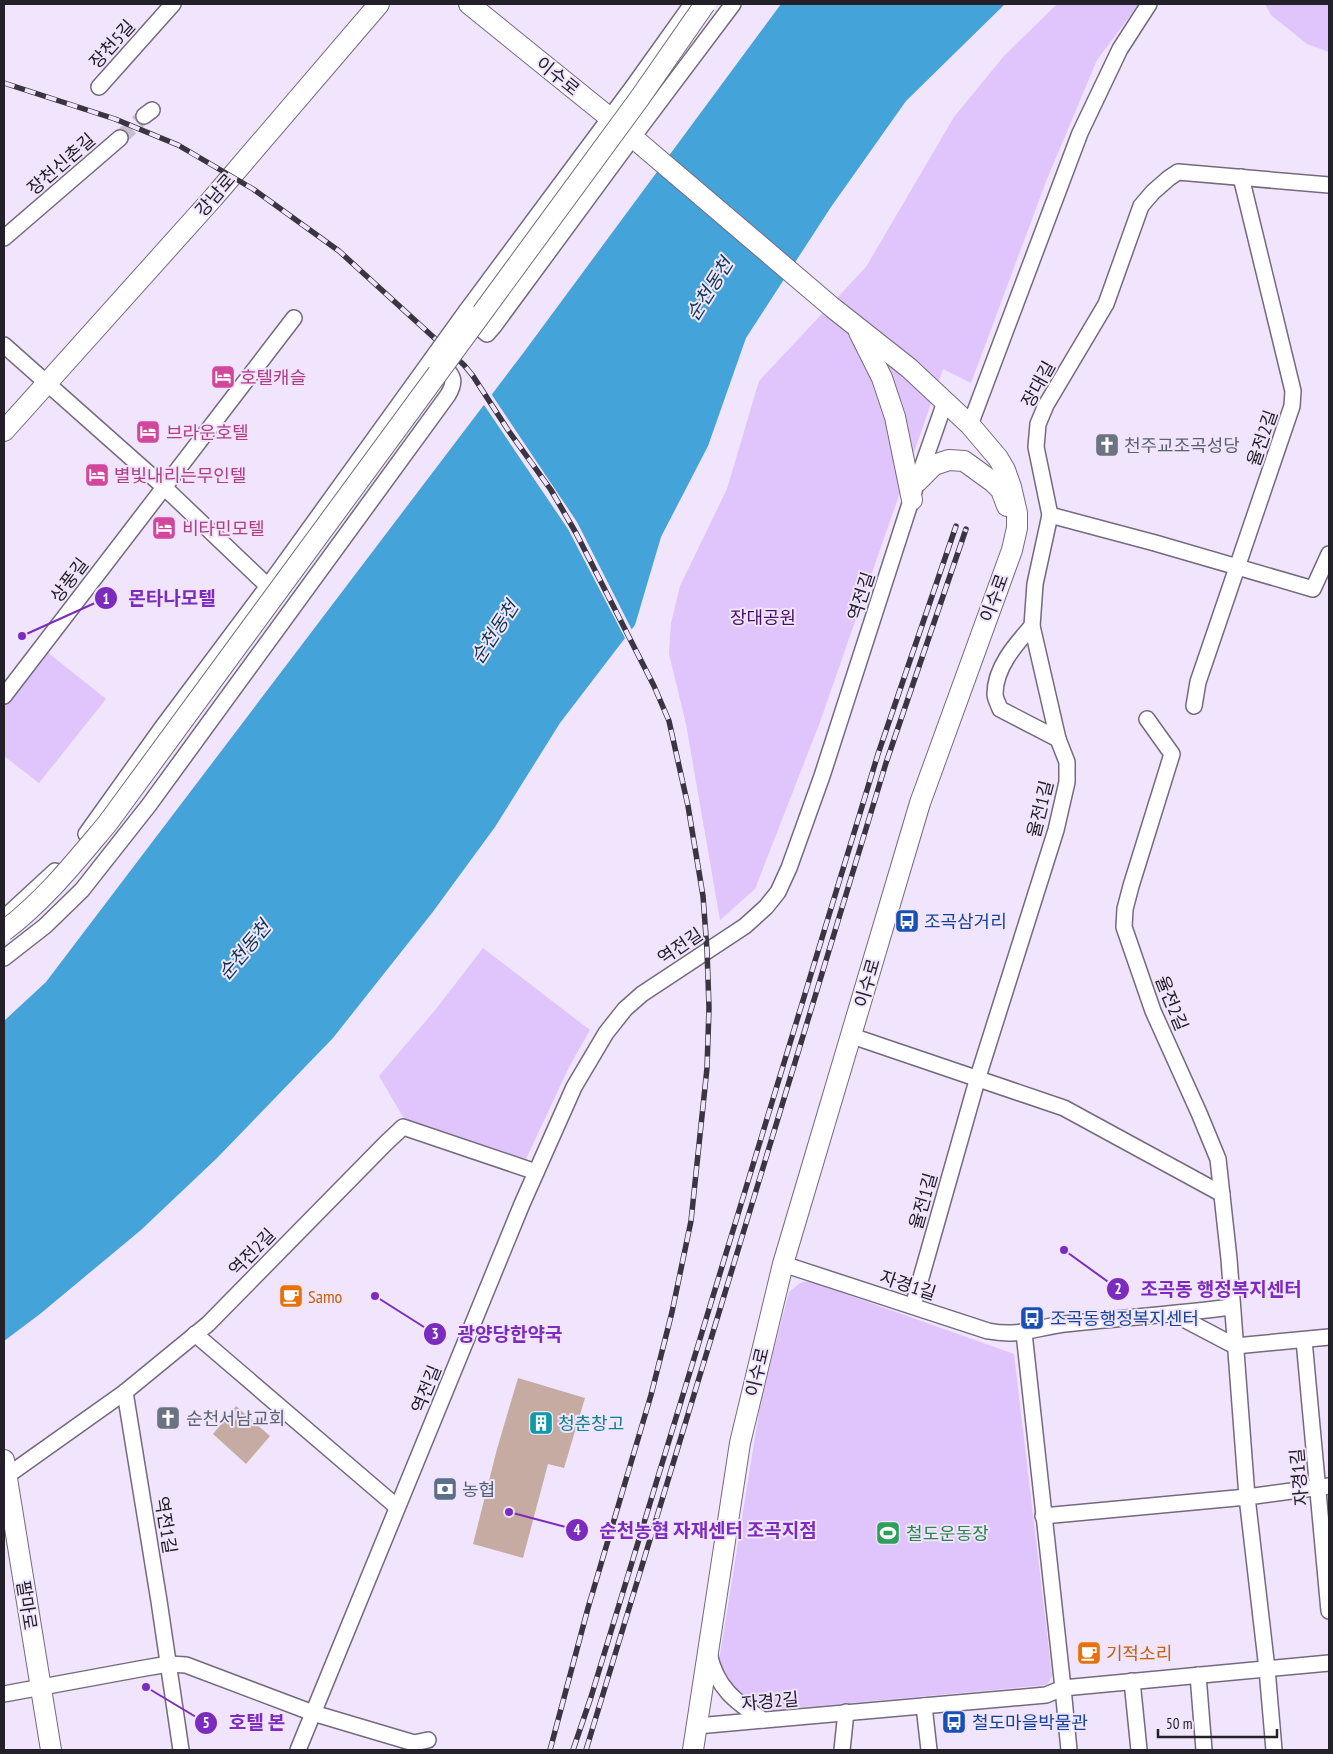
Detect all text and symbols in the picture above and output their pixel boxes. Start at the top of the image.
street label: 장천5길 [84,15,140,73]
street label: 이수로 [531,51,585,101]
street label: 장천신촌길 [22,128,100,200]
street label: 강남로 [190,169,240,221]
water label: 순천동천 [680,252,739,325]
street label: 장대길 [1016,357,1060,411]
hotel icon: 호텔캐슬 [210,364,236,390]
place label: 호텔캐슬 [240,366,306,389]
street label: 율전2길 [1242,407,1282,469]
hotel icon: 브라운호텔 [135,419,161,445]
place label: 브라운호텔 [166,421,249,444]
church icon: 천주교조곡성당 [1094,432,1120,458]
place label: 천주교조곡성당 [1124,434,1240,457]
hotel icon: 별빛내리는무인텔 [84,462,110,488]
place label: 별빛내리는무인텔 [114,464,246,487]
hotel icon: 비타민모텔 [151,515,177,541]
place label: 비타민모텔 [182,517,265,540]
street label: 상풍길 [45,553,93,607]
street label: 역전길 [842,569,880,623]
street label: 이수로 [975,571,1013,625]
callout: 몬타나모텔 [94,581,226,615]
text: 몬타나모텔 [128,586,216,610]
text: 1 [102,589,110,608]
water label: 순천동천 [465,595,524,668]
park label: 장대공원 [730,606,796,629]
street label: 율전1길 [1022,778,1058,840]
bus stop icon: 조곡삼거리 [894,908,920,934]
place label: 조곡삼거리 [924,910,1007,933]
water label: 순천동천 [212,914,277,984]
street label: 역전길 [653,923,707,969]
street label: 이수로 [849,956,885,1010]
street label: 율전2길 [1151,972,1193,1034]
street label: 율전1길 [904,1170,942,1232]
street label: 역전2길 [224,1223,280,1281]
street label: 자경1길 [877,1265,939,1305]
callout: 조곡동 행정복지센터 [1106,1272,1312,1306]
text: 조곡동 행정복지센터 [1140,1277,1302,1301]
text: 2 [1114,1279,1122,1298]
cafe icon: Samo [278,1283,304,1309]
place label: Samo [308,1285,343,1308]
bus stop icon: 조곡동행정복지센터 [1019,1305,1045,1331]
place label: 조곡동행정복지센터 [1050,1307,1199,1330]
callout: 광양당한약국 [422,1317,572,1351]
text: 광양당한약국 [458,1322,562,1346]
text: 3 [431,1324,439,1343]
street label: 이수로 [740,1345,774,1399]
street label: 역전길 [406,1362,446,1416]
church icon: 순천서남교회 [155,1405,181,1431]
place label: 순천서남교회 [186,1407,285,1430]
building icon: 청춘창고 [528,1410,554,1436]
place label: 청춘창고 [558,1412,624,1435]
street label: 자경1길 [1285,1447,1313,1507]
bank icon: 농협 [432,1476,458,1502]
place label: 농협 [462,1478,495,1501]
street label: 역전1길 [150,1495,182,1555]
callout: 순천농협 자재센터 조곡지점 [564,1513,827,1547]
text: 순천농협 자재센터 조곡지점 [599,1518,817,1542]
text: 4 [573,1520,581,1539]
sports icon: 철도운동장 [875,1520,901,1546]
place label: 철도운동장 [906,1522,989,1545]
street label: 팔마로 [12,1579,42,1631]
cafe icon: 기적소리 [1076,1640,1102,1666]
place label: 기적소리 [1106,1642,1172,1665]
street label: 자경2길 [740,1687,800,1715]
callout: 호텔 본 [194,1706,295,1740]
scale bar [1158,1706,1277,1738]
bus stop icon: 철도마을박물관 [941,1709,967,1735]
text: 호텔 본 [229,1710,285,1734]
place label: 철도마을박물관 [972,1711,1088,1734]
text: 5 [202,1713,210,1732]
text: 50 m [1166,1714,1192,1733]

